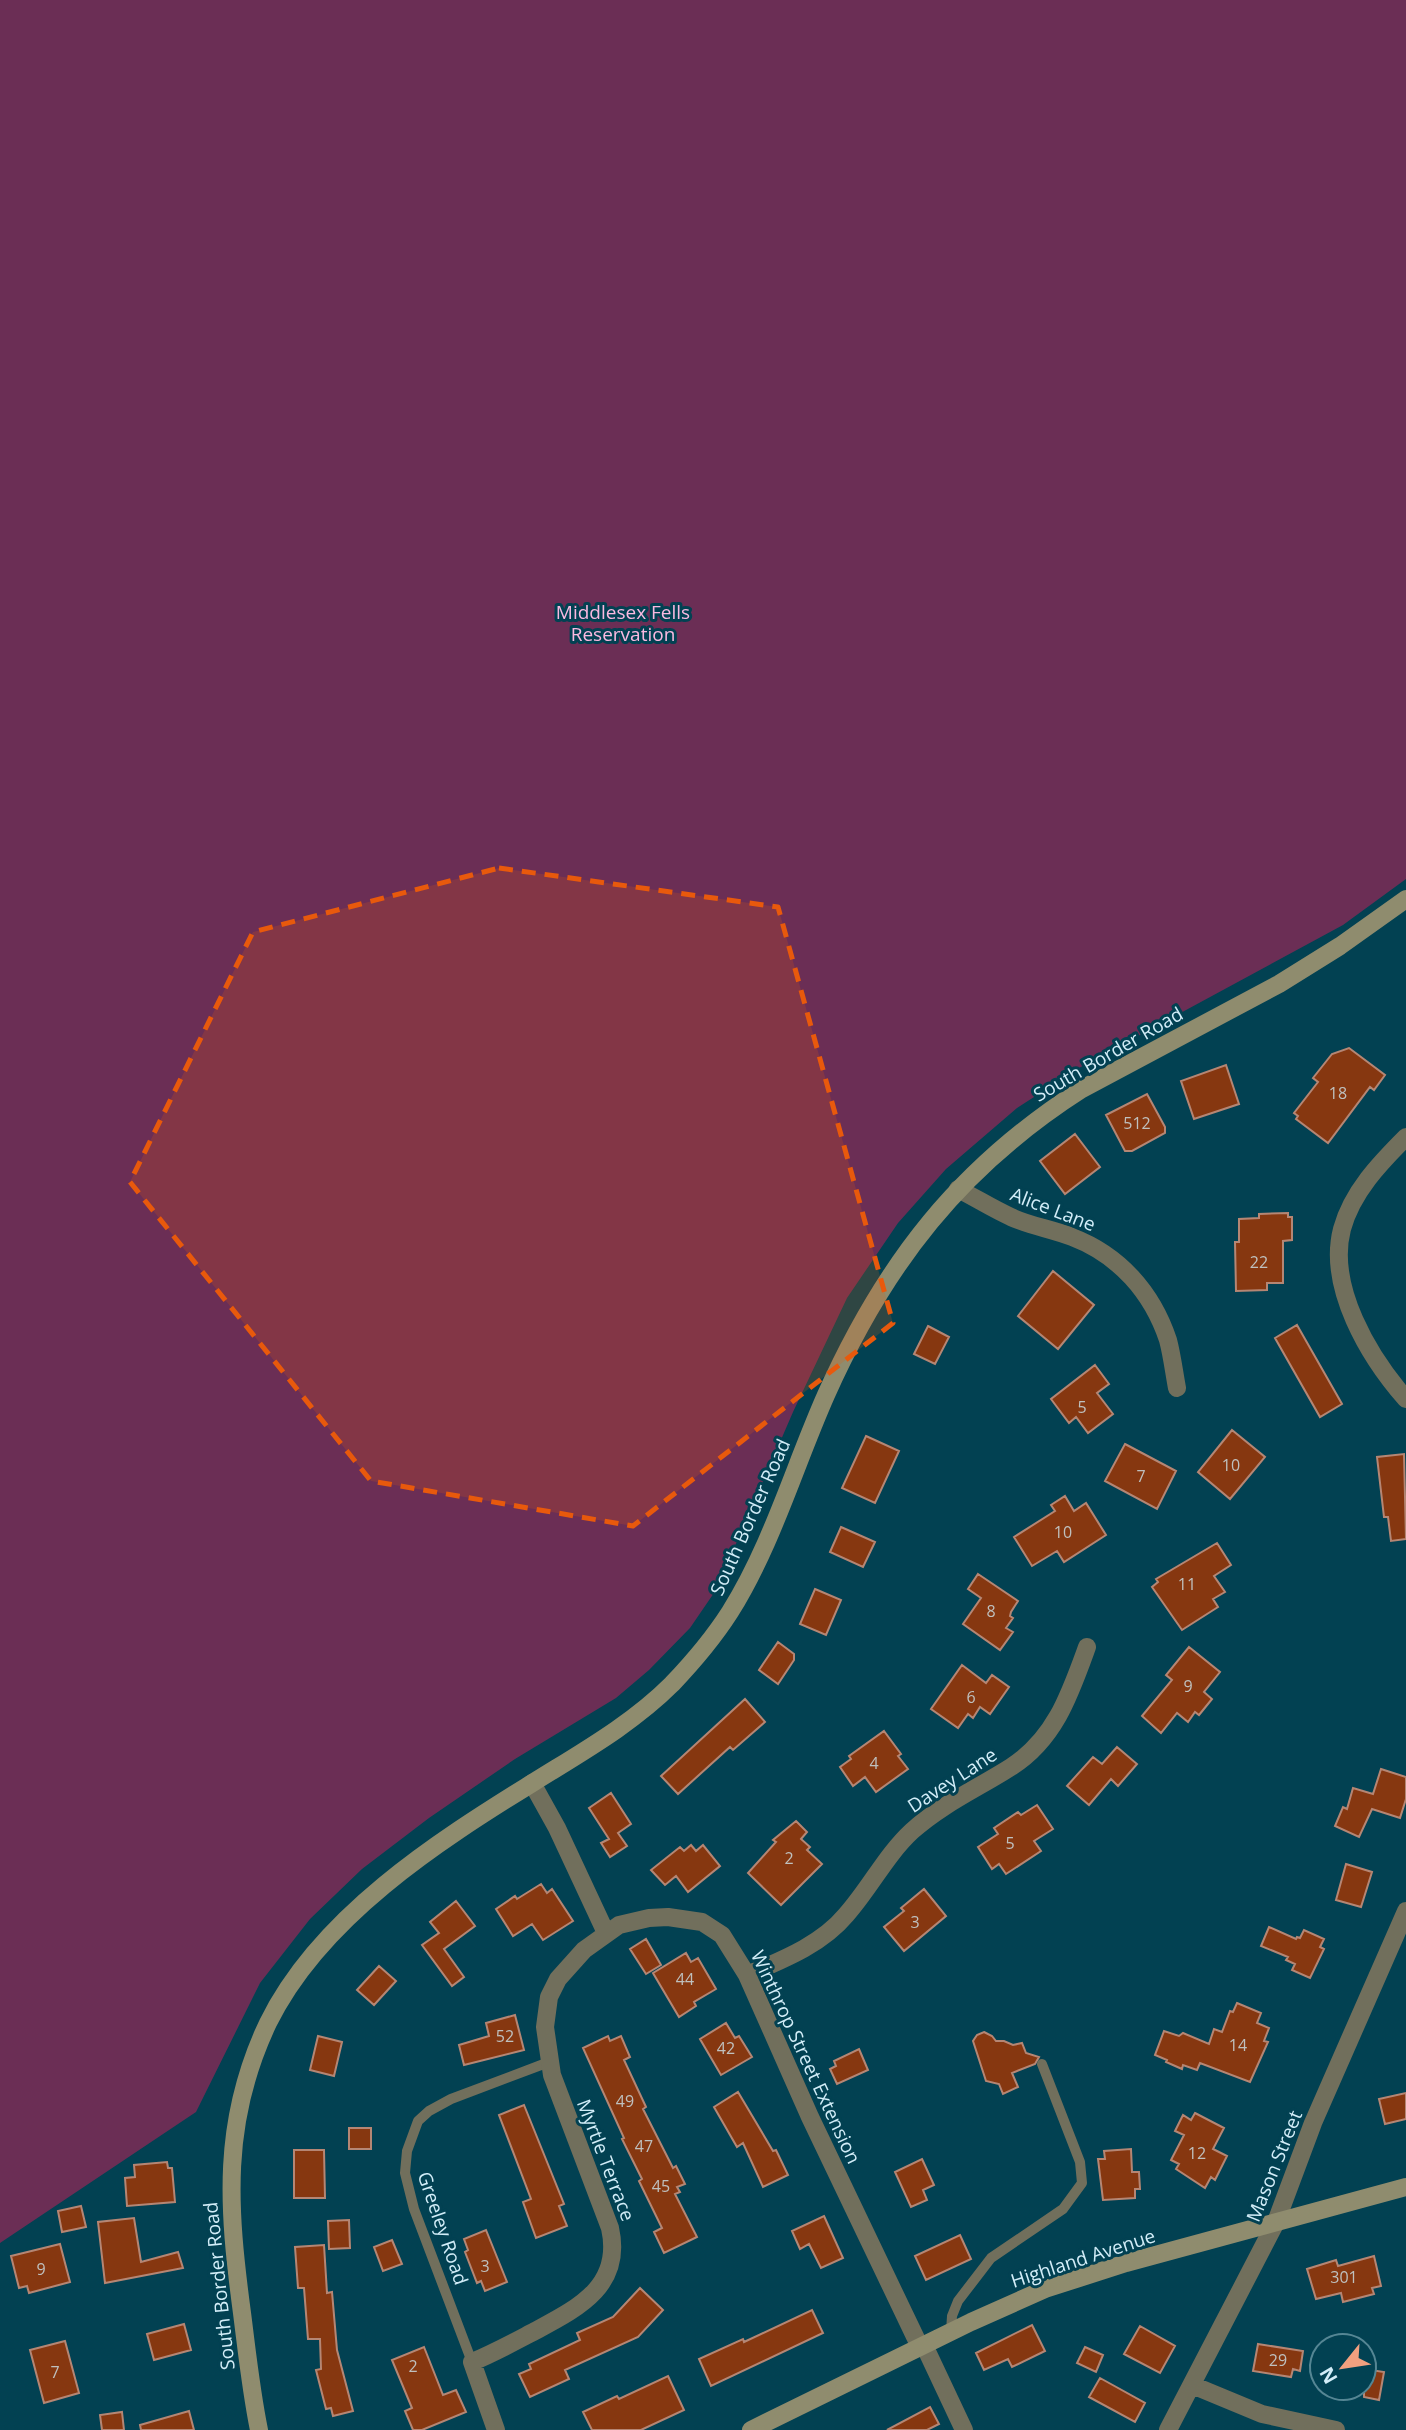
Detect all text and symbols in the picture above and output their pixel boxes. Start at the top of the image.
park label: Middlesex Fells Reservation [556,599,690,647]
street label: South Border Road [1028,1001,1188,1107]
house number: 18 [1329,1082,1347,1104]
house number: 512 [1123,1112,1151,1134]
street label: Alice Lane [1007,1181,1099,1237]
house number: 22 [1250,1251,1268,1273]
house number: 5 [1077,1396,1087,1418]
street label: South Border Road [704,1435,796,1599]
house number: 10 [1222,1454,1240,1476]
house number: 7 [1136,1465,1146,1487]
house number: 10 [1054,1521,1072,1543]
house number: 11 [1178,1573,1196,1595]
house number: 8 [986,1600,996,1622]
house number: 9 [1183,1675,1193,1697]
house number: 6 [966,1686,976,1708]
street label: Davey Lane [902,1741,1002,1819]
house number: 4 [869,1752,879,1774]
house number: 5 [1005,1832,1015,1854]
house number: 2 [784,1847,794,1869]
house number: 3 [910,1911,920,1933]
street label: Winthrop Street Extension [745,1946,867,2168]
house number: 44 [676,1968,694,1990]
house number: 52 [496,2025,514,2047]
house number: 14 [1229,2034,1247,2056]
house number: 42 [717,2037,735,2059]
house number: 49 [616,2090,634,2112]
street label: Myrtle Terrace [571,2095,641,2225]
street label: Mason Street [1240,2106,1308,2225]
house number: 47 [635,2135,653,2157]
house number: 12 [1188,2142,1206,2164]
street label: Greeley Road [411,2168,475,2288]
house number: 45 [652,2175,670,2197]
street label: South Border Road [197,2201,241,2371]
street label: Highland Avenue [1007,2222,1159,2294]
house number: 3 [480,2255,490,2277]
house number: 9 [36,2258,46,2280]
house number: 301 [1330,2266,1358,2288]
north arrow [1308,2332,1378,2402]
house number: 29 [1269,2349,1287,2371]
house number: 2 [408,2355,418,2377]
house number: 7 [50,2361,60,2383]
text: N [1313,2362,1343,2389]

